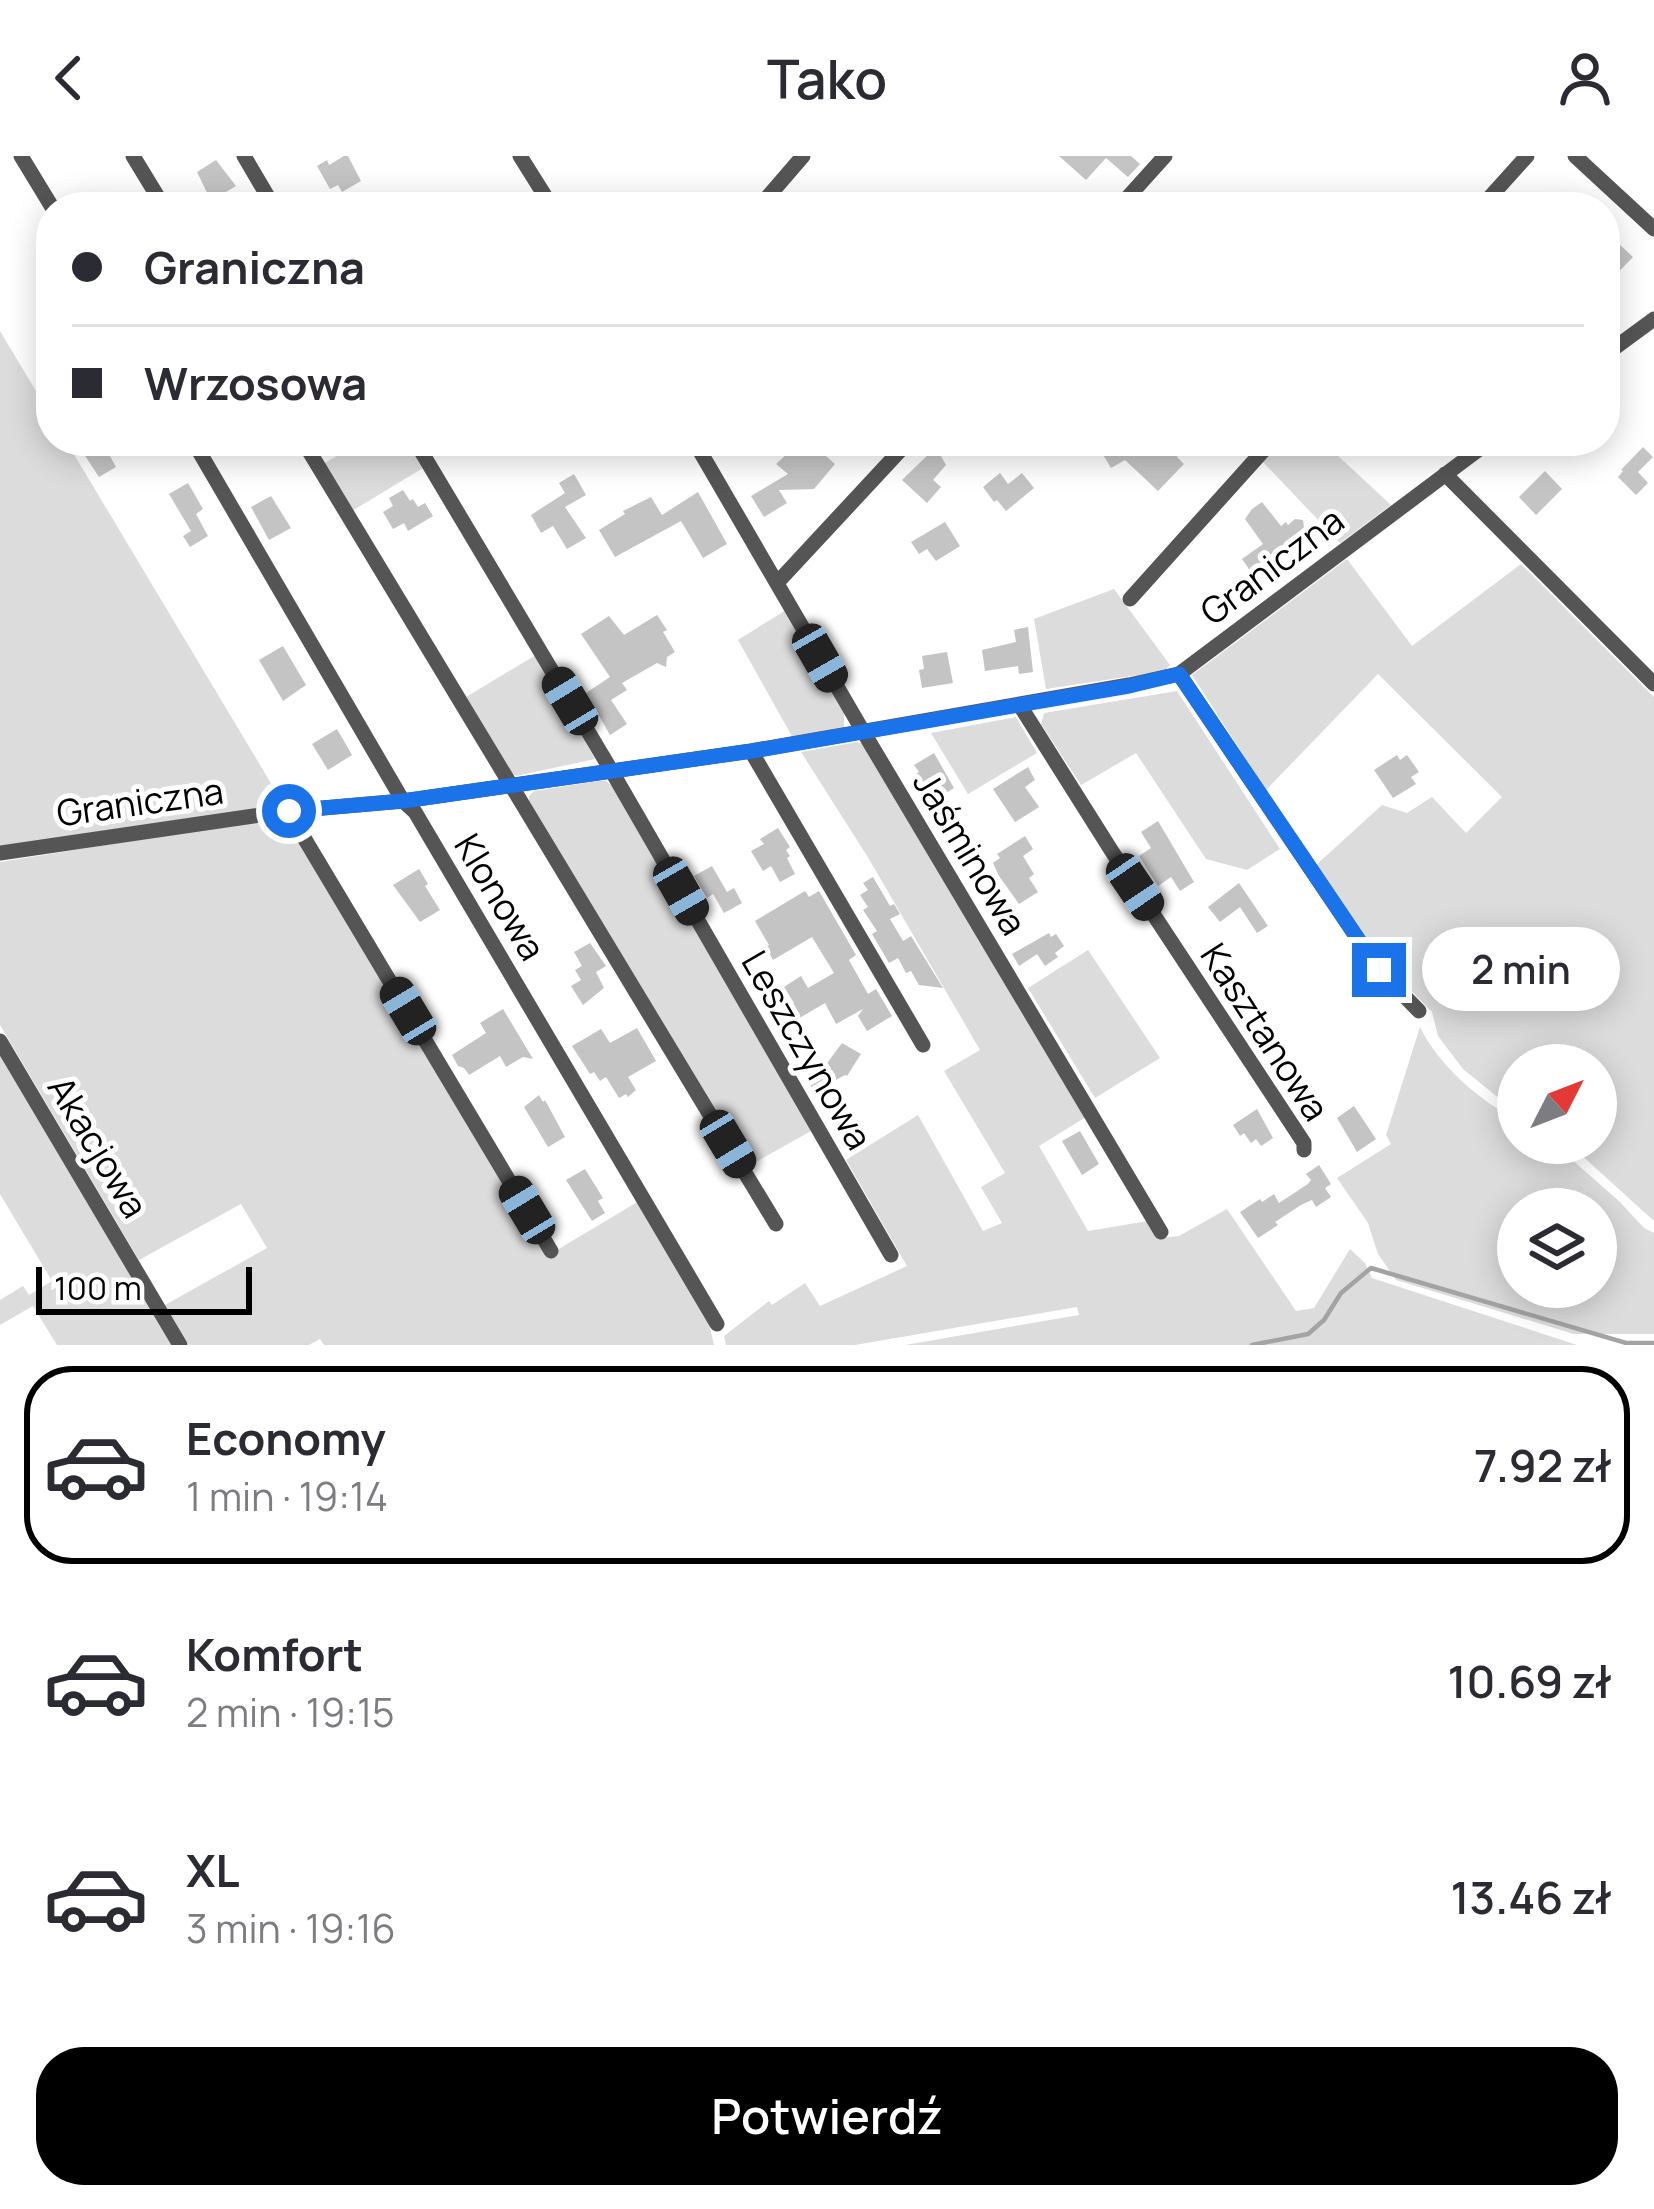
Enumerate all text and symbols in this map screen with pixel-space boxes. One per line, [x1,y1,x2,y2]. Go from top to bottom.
text: Tako [767,41,887,115]
icon: back [36,45,102,111]
icon: person [1552,45,1618,111]
text: Graniczna [144,236,365,298]
text: Wrzosowa [144,352,367,414]
street label: Graniczna [1190,496,1353,636]
car [786,618,854,698]
car [536,661,604,741]
street label: Jaśminowa [902,762,1039,944]
street label: Graniczna [53,766,226,837]
route start [262,784,316,838]
street label: Klonowa [444,824,557,969]
car [1100,847,1170,927]
car [647,851,715,931]
callout: 2 min [1421,928,1619,1012]
street label: Kasztanowa [1190,934,1341,1130]
street label: Leszczynowa [731,941,884,1158]
text: 2 min [1471,942,1571,996]
route end [1352,943,1406,997]
car [374,971,442,1051]
north arrow [1497,1044,1617,1164]
map controls [1497,1044,1617,1308]
street label: Akacjowa [37,1067,160,1227]
car [694,1104,762,1184]
car [493,1170,561,1250]
button: layers [1497,1188,1617,1308]
scale bar [36,1261,252,1314]
text: 100 m [54,1265,142,1310]
text: Economy [186,1407,386,1469]
icon: car [42,1411,150,1519]
text: 7.92 zł [1474,1434,1612,1496]
text: 1 min · 19:14 [186,1469,388,1523]
text: Komfort [186,1623,363,1685]
icon: car [42,1627,150,1735]
text: 10.69 zł [1447,1650,1612,1712]
text: 2 min · 19:15 [186,1685,395,1739]
text: XL [186,1839,240,1901]
icon: car [42,1843,150,1951]
text: 13.46 zł [1451,1866,1612,1928]
text: 3 min · 19:16 [186,1901,396,1955]
button: Potwierdź [36,2047,1618,2185]

